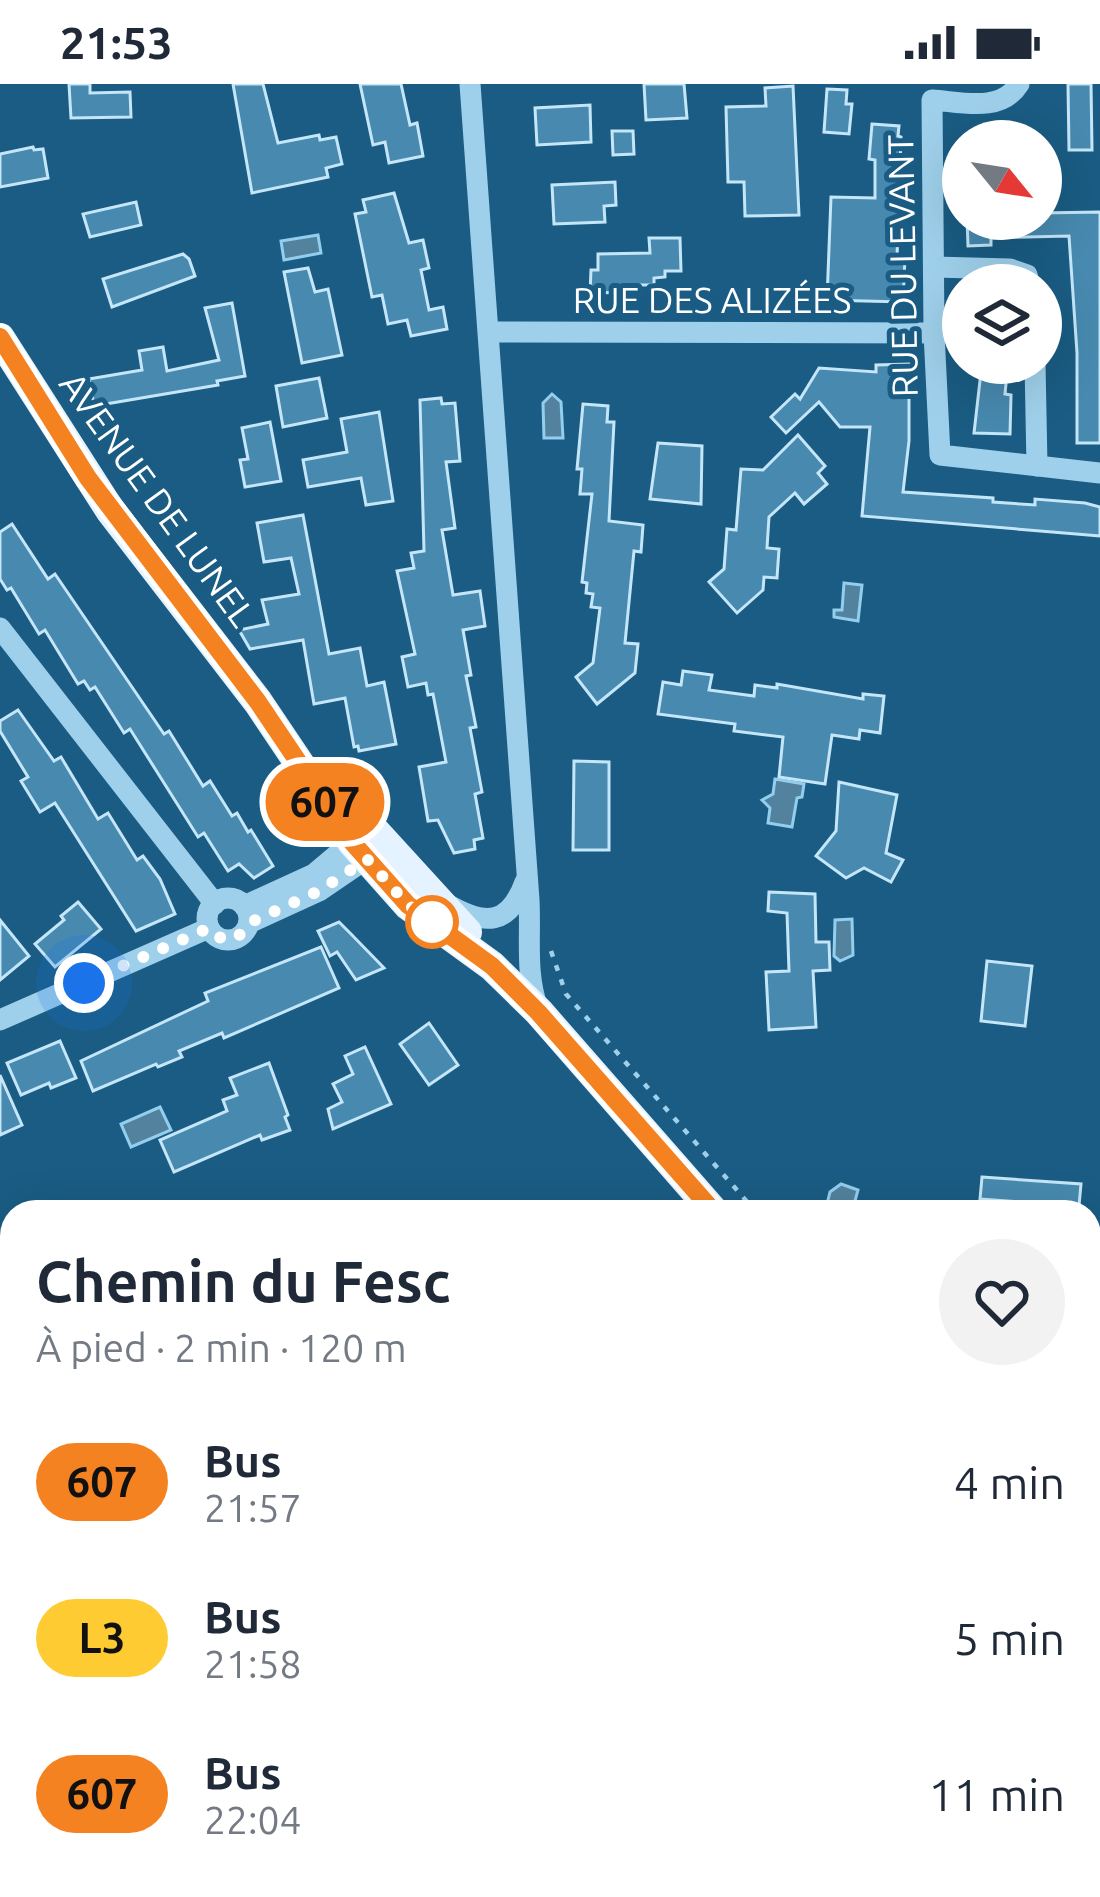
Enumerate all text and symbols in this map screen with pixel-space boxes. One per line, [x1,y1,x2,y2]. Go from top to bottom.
text: 21:53 [60,17,173,68]
north arrow [942,120,1062,240]
map controls [942,120,1062,384]
street label: RUE DU LEVANT [879,134,925,398]
button: layers [942,264,1062,384]
street label: RUE DES ALIZÉES [573,279,851,320]
street label: AVENUE DE LUNEL [52,364,264,634]
line badge: 607 [256,763,394,841]
text: 607 [289,778,361,825]
unlabelled marker [407,897,457,947]
your location [54,953,114,1013]
button: heart [939,1239,1065,1365]
text: Chemin du Fesc [36,1249,451,1313]
text: À pied · 2 min · 120 m [36,1326,407,1369]
text: Bus [204,1435,281,1486]
text: 4 min [954,1457,1065,1508]
text: 607 [66,1458,138,1505]
text: 21:57 [204,1486,302,1529]
text: Bus [204,1591,281,1642]
text: 5 min [954,1613,1065,1664]
text: L3 [79,1614,125,1661]
text: 21:58 [204,1642,302,1685]
text: Bus [204,1747,281,1798]
text: 11 min [928,1769,1065,1820]
text: 607 [66,1770,138,1817]
text: 22:04 [204,1798,302,1841]

